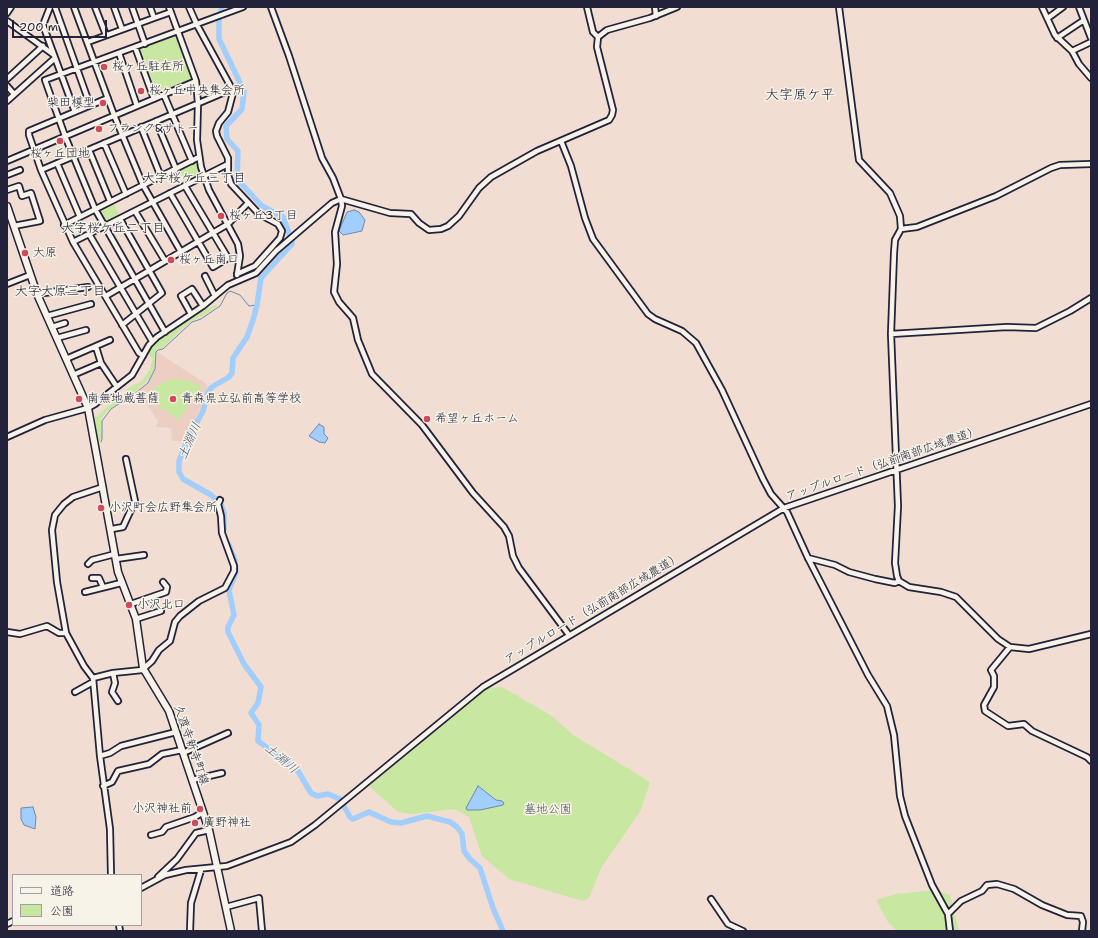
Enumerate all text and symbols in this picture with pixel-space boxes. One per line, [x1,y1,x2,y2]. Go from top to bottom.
scale bar [14,12,109,38]
text: 200 m [19,19,58,35]
place label: 桜ヶ丘駐在所 [112,60,184,74]
marker: 桜ヶ丘駐在所 [99,62,109,72]
place label: 桜ヶ丘中央集会所 [149,84,245,98]
marker: 桜ヶ丘中央集会所 [136,86,146,96]
district label: 大字原ケ平 [765,87,835,103]
place label: 柴田模型 [47,96,95,110]
marker: 柴田模型 [98,98,108,108]
place label: フランク&サトー [107,122,198,136]
marker: フランク&サトー [94,124,104,134]
marker: 桜ヶ丘団地 [55,136,65,146]
place label: 桜ヶ丘団地 [30,147,90,161]
district label: 大字桜ケ丘三丁目 [142,171,246,187]
place label: 桜ヶ丘3丁目 [229,209,297,223]
marker: 桜ヶ丘3丁目 [216,211,226,221]
district label: 大字桜ケ丘二丁目 [61,221,165,237]
place label: 大原 [33,246,57,260]
marker: 大原 [20,248,30,258]
place label: 桜ヶ丘南口 [179,253,239,267]
marker: 桜ヶ丘南口 [166,255,176,265]
district label: 大字大原三丁目 [15,284,105,300]
place label: 南無地蔵菩薩 [87,392,159,406]
place label: 青森県立弘前高等学校 [181,392,301,406]
marker: 南無地蔵菩薩 [74,394,84,404]
marker: 青森県立弘前高等学校 [168,394,178,404]
place label: 希望ヶ丘ホーム [435,412,519,426]
marker: 希望ヶ丘ホーム [422,414,432,424]
water label: 土淵川 [175,420,205,462]
street label: アップルロード（弘前南部広域農道） [784,424,982,504]
place label: 小沢町会広野集会所 [109,501,217,515]
marker: 小沢町会広野集会所 [96,503,106,513]
street label: アップルロード（弘前南部広域農道） [502,550,684,668]
place label: 小沢北口 [137,598,185,612]
marker: 小沢北口 [124,600,134,610]
street label: 久渡寺新寺町線 [171,703,211,787]
water label: 土淵川 [261,740,301,778]
place label: 小沢神社前 [132,802,192,816]
park label: 墓地公園 [524,803,572,817]
marker: 小沢神社前 [195,804,205,814]
place label: 廣野神社 [203,816,251,830]
marker: 廣野神社 [190,818,200,828]
legend [12,874,142,926]
text: 道路 [50,883,74,899]
text: 公園 [50,903,74,919]

